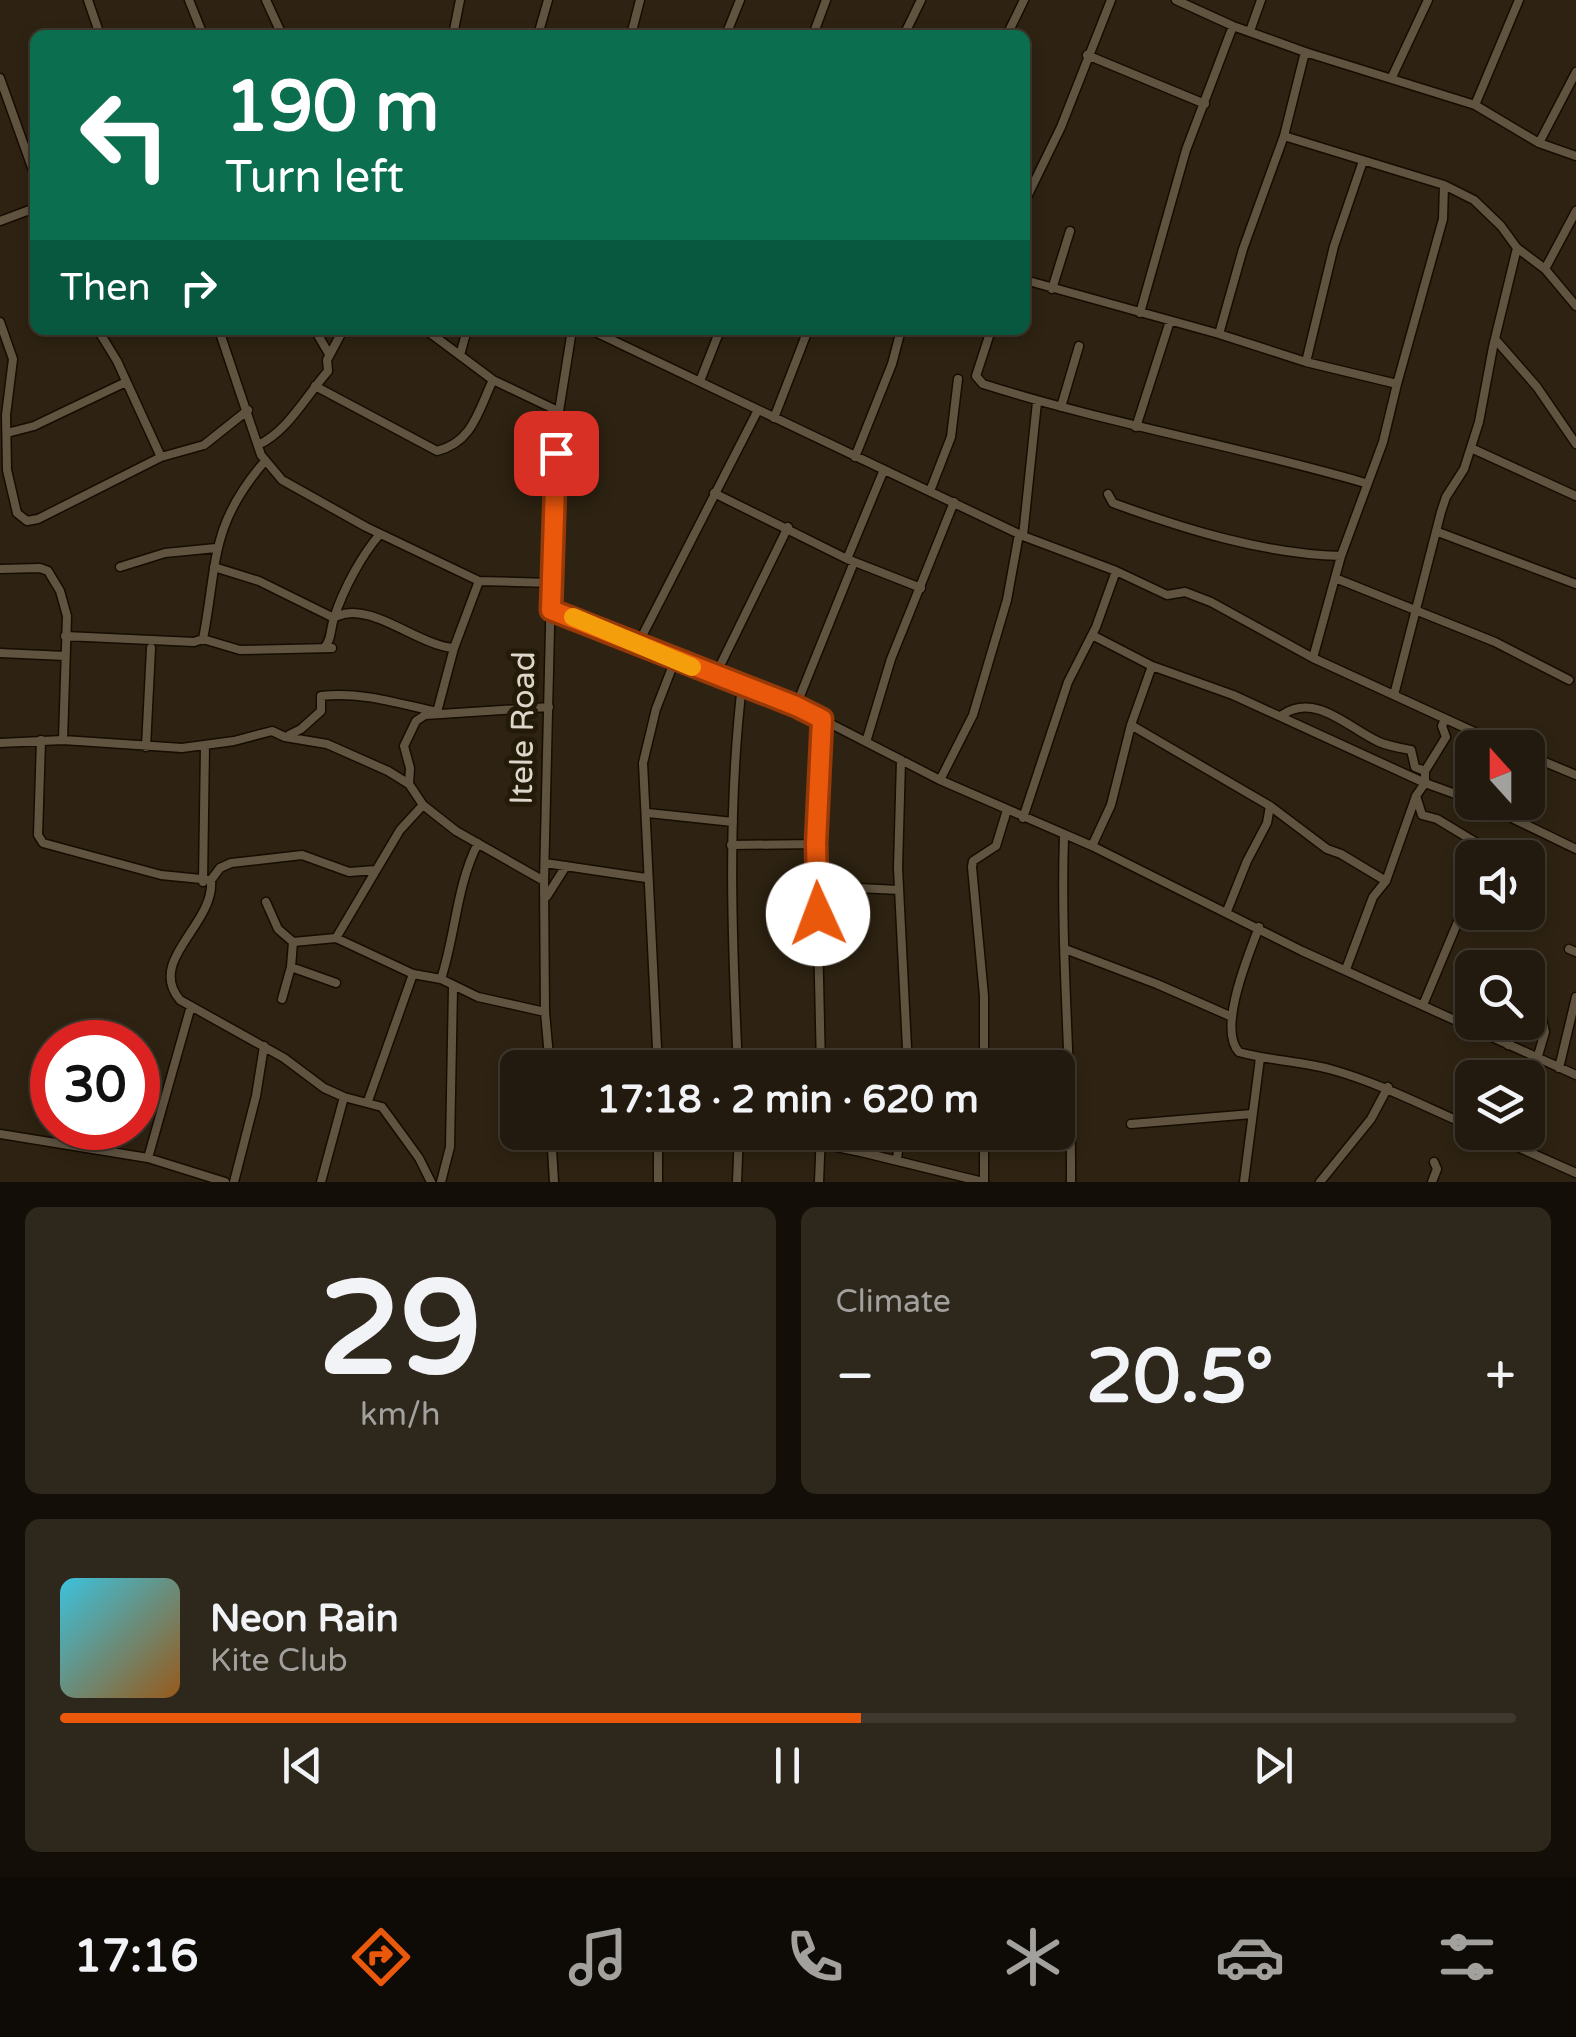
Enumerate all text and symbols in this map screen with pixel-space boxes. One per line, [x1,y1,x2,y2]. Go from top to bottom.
text: 190 m [225,66,439,150]
icon: left [60,70,190,200]
text: Turn left [225,151,404,205]
icon: right [171,260,226,315]
text: Then [60,265,151,311]
pin [514,411,599,496]
icon: arrive [529,426,584,481]
street label: Itele Road [503,651,543,805]
north arrow [1455,730,1545,820]
map controls [1455,730,1545,1150]
button: sound [1455,840,1545,930]
position arrow [766,862,870,966]
button: search [1455,950,1545,1040]
speed limit sign: 30 [30,1020,160,1150]
button: layers [1455,1060,1545,1150]
text: 17:18 · 2 min · 620 m [596,1077,979,1123]
text: 29 [319,1253,482,1409]
text: Climate [836,1283,951,1321]
text: 20.5° [1086,1332,1274,1422]
text: − [836,1344,875,1410]
text: + [1485,1344,1516,1410]
text: km/h [360,1396,440,1434]
text: Neon Rain [210,1596,399,1642]
text: Kite Club [210,1642,348,1680]
icon: previous [275,1738,330,1793]
icon: pause [760,1738,815,1793]
icon: next [1246,1738,1301,1793]
icon: directions [346,1922,416,1992]
icon: music [563,1922,633,1992]
icon: phone [780,1922,850,1992]
icon: climate [998,1922,1068,1992]
icon: car [1215,1922,1285,1992]
icon: filters [1432,1922,1502,1992]
text: 17:16 [74,1930,198,1984]

